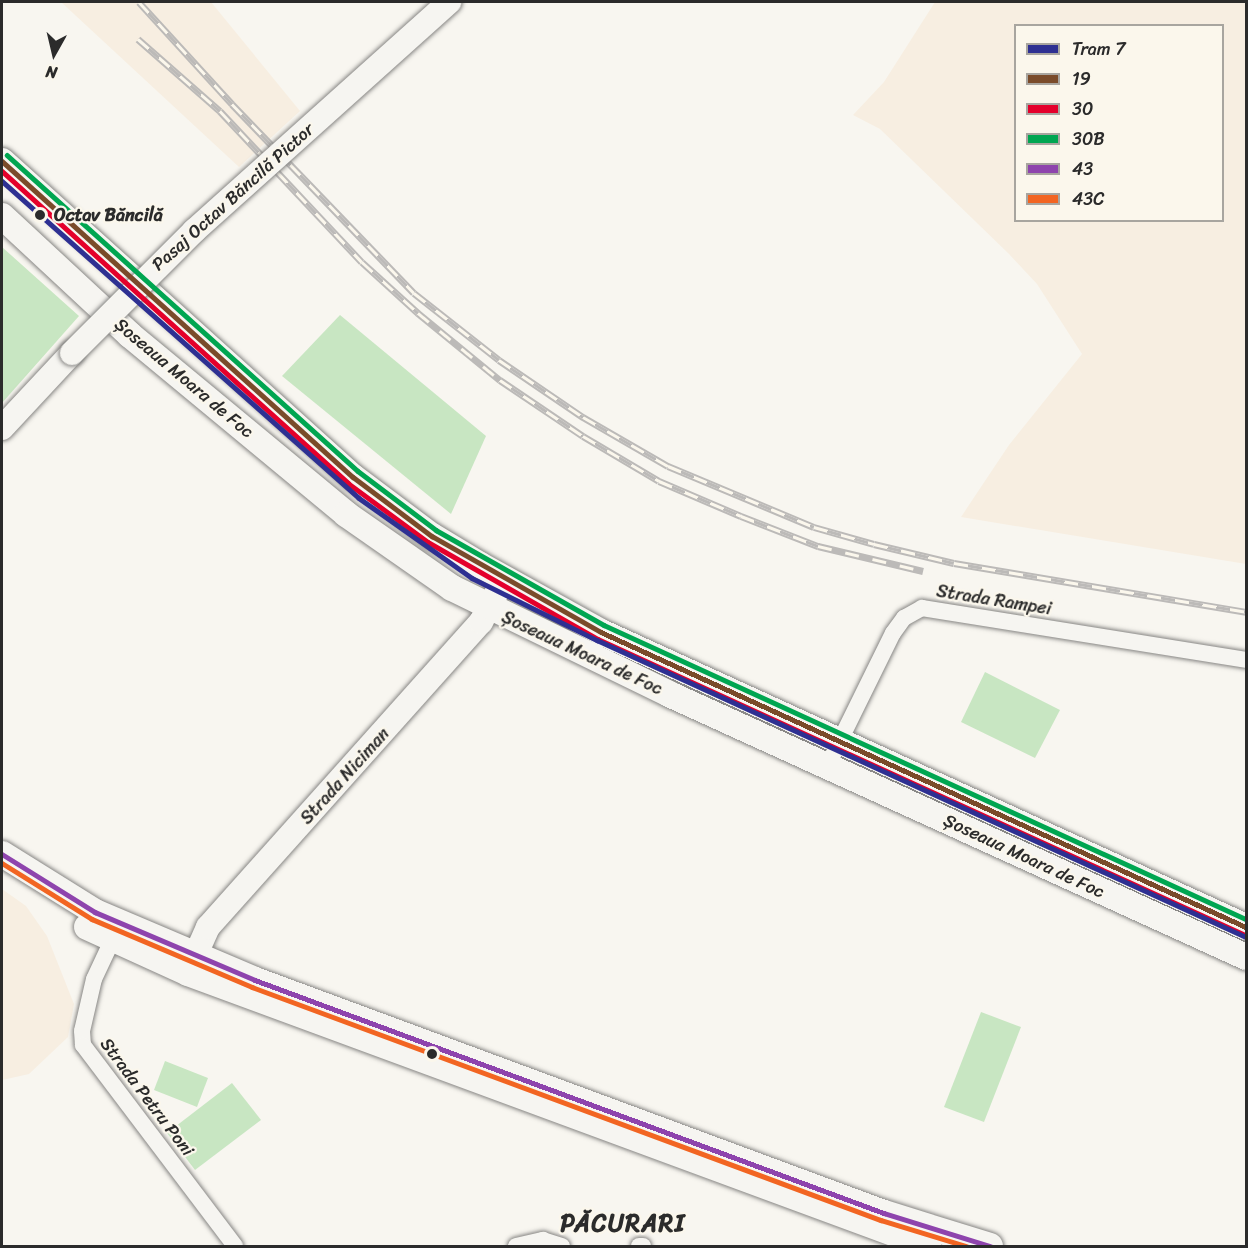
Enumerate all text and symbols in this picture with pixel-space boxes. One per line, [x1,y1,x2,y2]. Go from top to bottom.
north arrow [24,24,84,84]
legend [1014,24,1224,222]
text: Tram 7 [1072,33,1126,65]
text: N [44,57,59,87]
text: 19 [1072,63,1091,95]
text: 30 [1072,93,1093,125]
street label: Pasaj Octav Băncilă Pictor [148,119,318,275]
text: 30B [1072,123,1105,155]
text: 43 [1072,153,1093,185]
text: 43C [1072,183,1104,215]
place label: Octav Băncilă [54,204,163,226]
marker: Octav Băncilă [31,206,49,224]
street label: Șoseaua Moara de Foc [110,313,258,443]
street label: Strada Rampei [935,580,1053,620]
street label: Șoseaua Moara de Foc [498,606,666,700]
street label: Strada Niciman [296,723,394,829]
street label: Șoseaua Moara de Foc [940,809,1108,903]
street label: Strada Petru Poni [95,1033,199,1161]
unlabelled marker [426,1048,438,1060]
district label: PĂCURARI [562,1210,684,1238]

